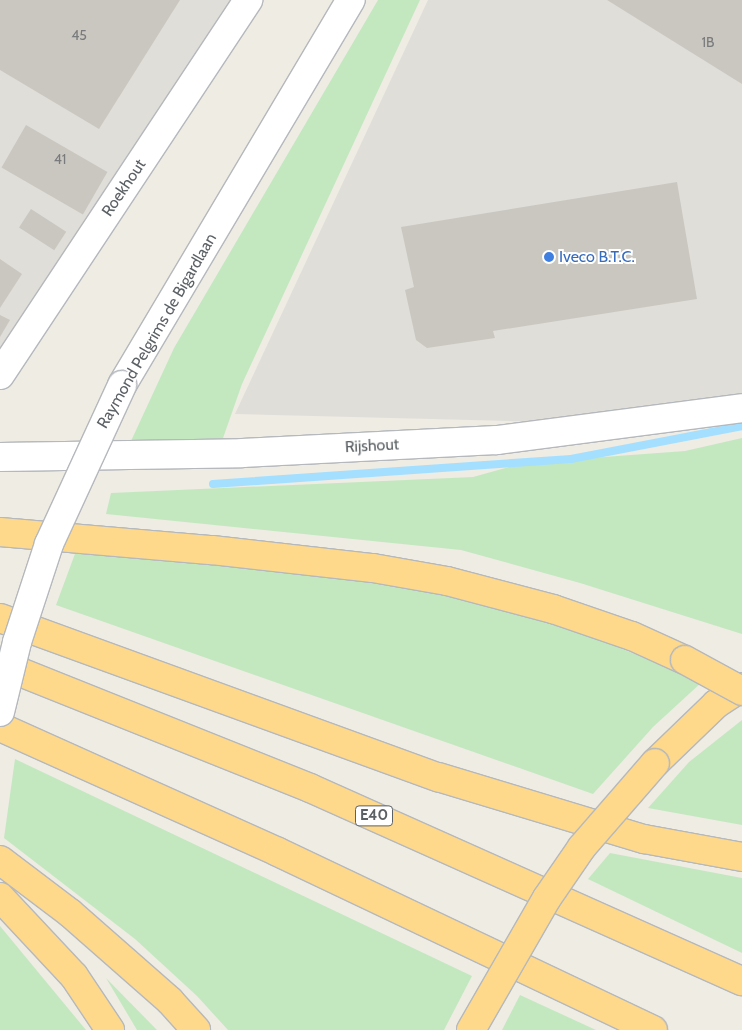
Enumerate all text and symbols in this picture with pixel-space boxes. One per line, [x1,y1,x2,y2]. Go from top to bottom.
house number: 45 [71,27,87,43]
house number: 1B [702,34,714,50]
house number: 41 [54,151,66,167]
street label: Roekhout [98,156,150,220]
street label: Raymond Pelgrims de Bigardlaan [93,230,221,432]
place label: Iveco B.T.C. [559,247,635,267]
marker: Iveco B.T.C. [543,251,555,263]
street label: Rijshout [344,435,400,457]
road number: E40 [354,804,394,828]

